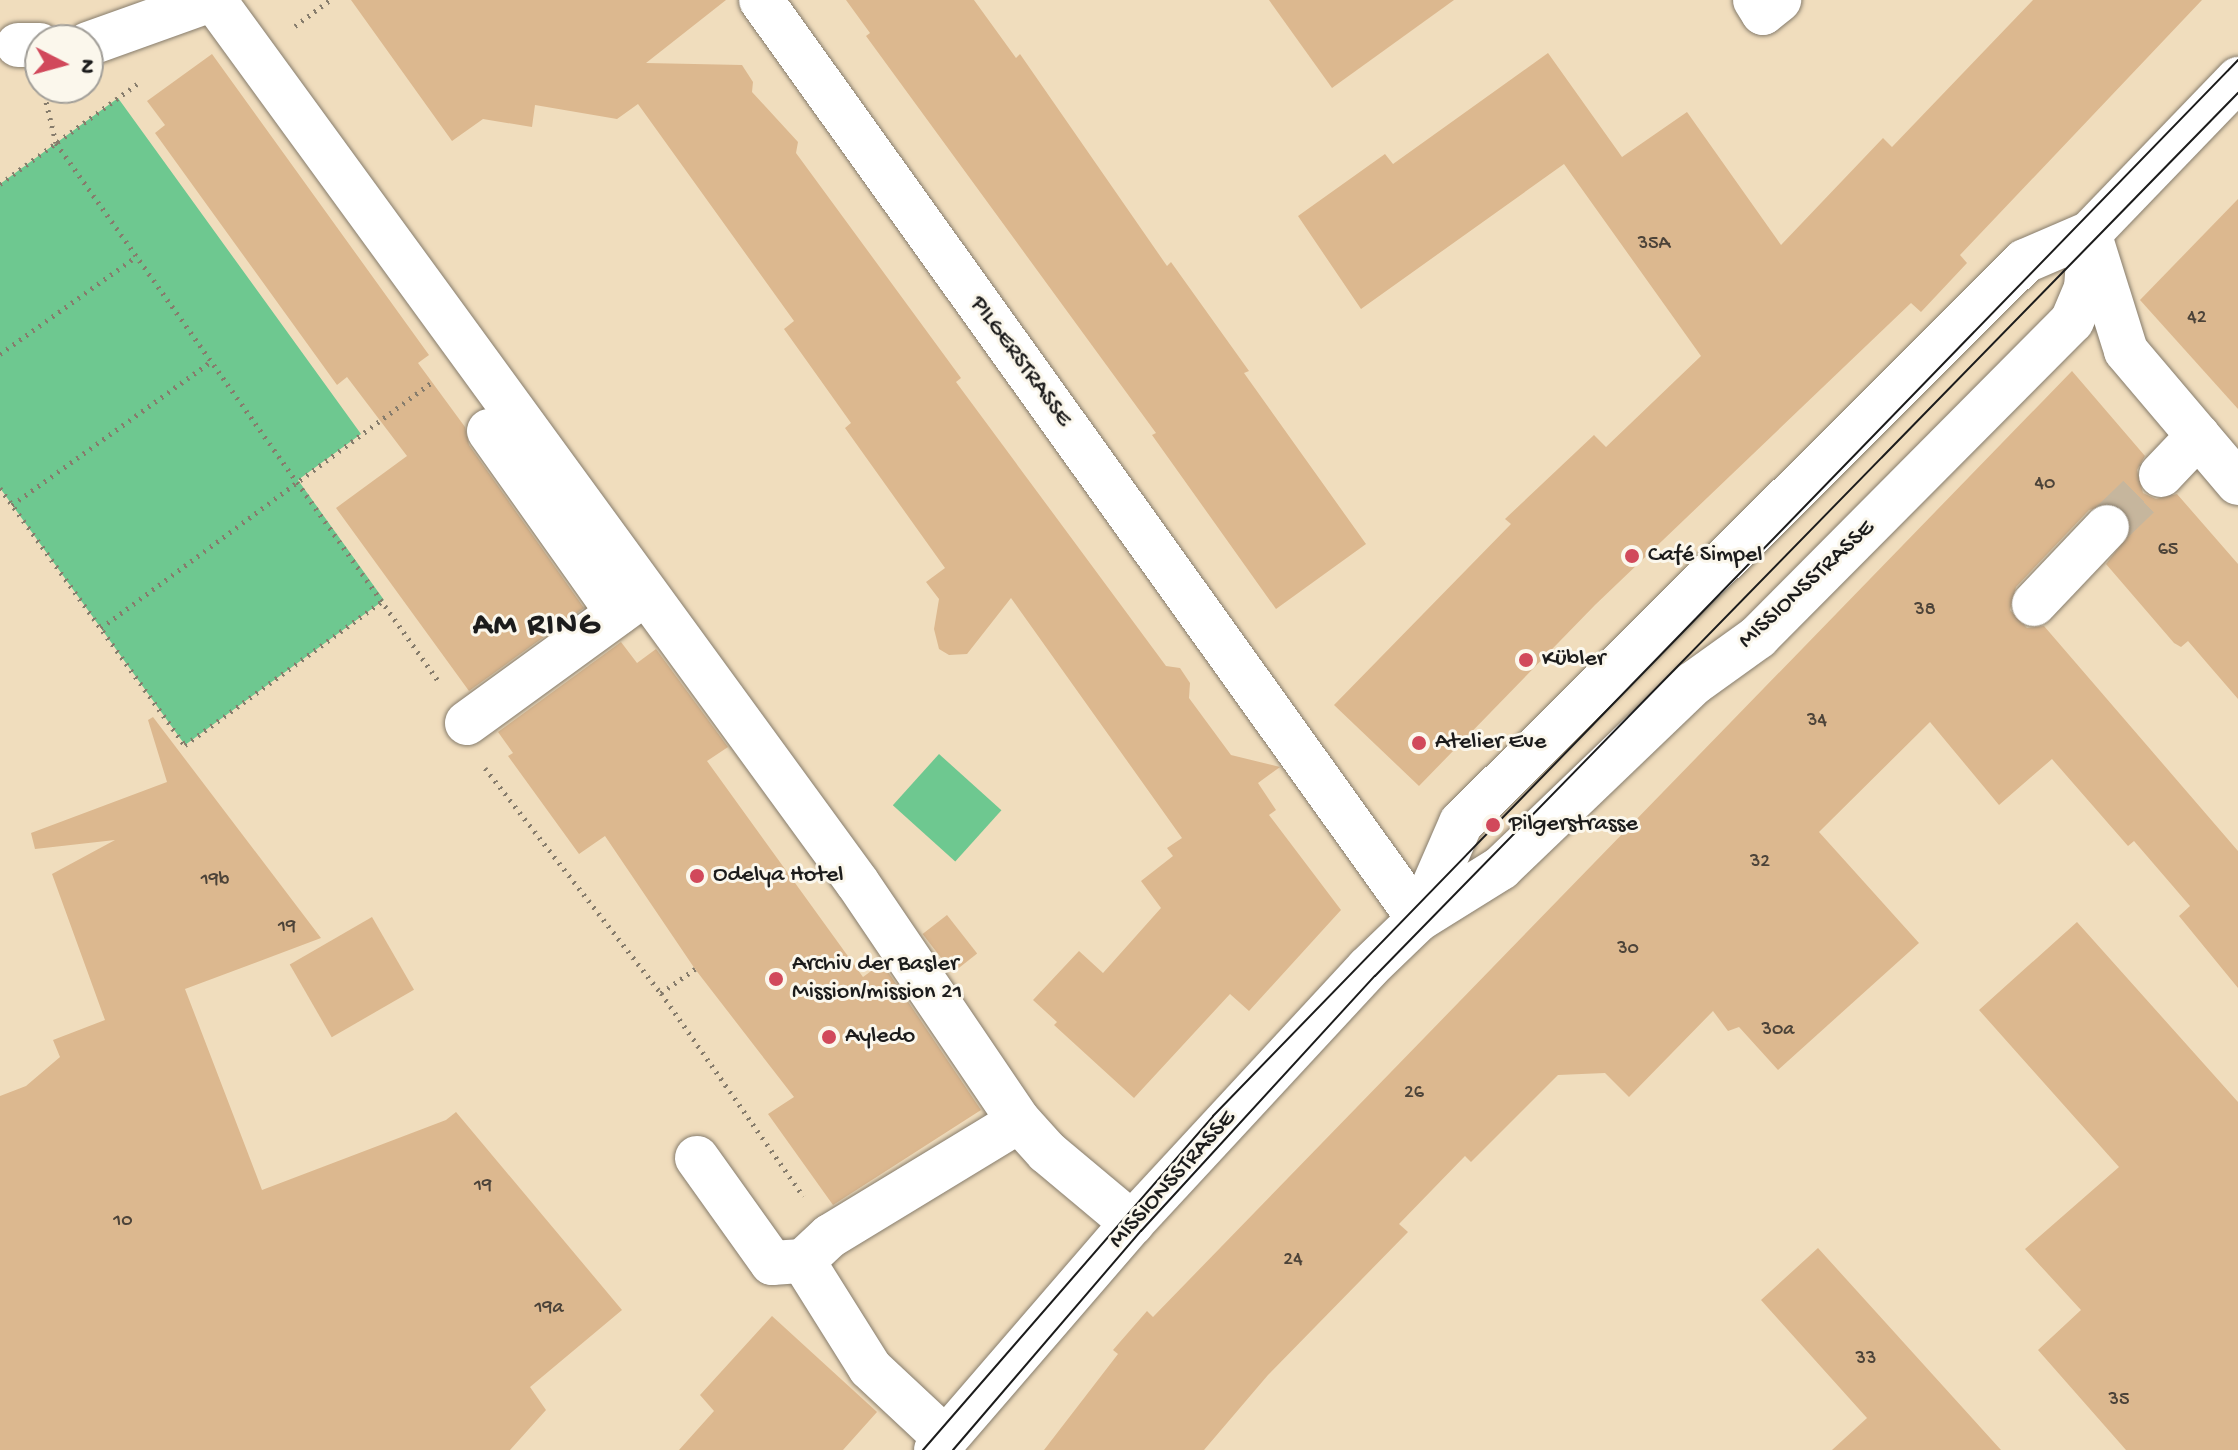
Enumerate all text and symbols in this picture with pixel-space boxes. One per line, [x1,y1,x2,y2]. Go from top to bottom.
north arrow [24,24,104,104]
text: N [72,58,100,75]
house number: 35A [1638,232,1670,256]
street label: PILGERSTRASSE [963,291,1077,433]
house number: 42 [2187,306,2207,330]
house number: 40 [2035,472,2055,496]
street label: MISSIONSSTRASSE [1733,514,1881,656]
house number: 65 [2158,538,2178,562]
place label: Café Simpel [1648,542,1763,570]
marker: Café Simpel [1623,547,1641,565]
house number: 38 [1914,598,1936,622]
district label: AM RING [473,607,601,645]
place label: Kübler [1542,646,1605,674]
marker: Kübler [1517,651,1535,669]
house number: 34 [1807,709,1827,733]
place label: Atelier Eve [1435,729,1546,757]
marker: Atelier Eve [1410,734,1428,752]
place label: Pilgerstrasse [1509,811,1638,839]
marker: Pilgerstrasse [1484,816,1502,834]
house number: 32 [1750,850,1770,874]
place label: Odelya Hotel [713,862,844,890]
marker: Odelya Hotel [688,867,706,885]
house number: 19b [201,868,229,892]
house number: 19 [278,915,296,939]
house number: 30 [1617,937,1639,961]
place label: Archiv der Basler Mission/mission 21 [792,951,962,1007]
marker: Archiv der Basler Mission/mission 21 [767,970,785,988]
house number: 30a [1762,1018,1794,1042]
place label: Ayledo [845,1023,915,1051]
marker: Ayledo [820,1028,838,1046]
house number: 26 [1404,1081,1424,1105]
street label: MISSIONSSTRASSE [1103,1105,1243,1255]
house number: 19 [474,1174,492,1198]
house number: 10 [113,1209,133,1233]
house number: 24 [1283,1248,1303,1272]
house number: 19a [534,1296,564,1320]
house number: 33 [1856,1347,1876,1371]
house number: 35 [2109,1388,2129,1412]

